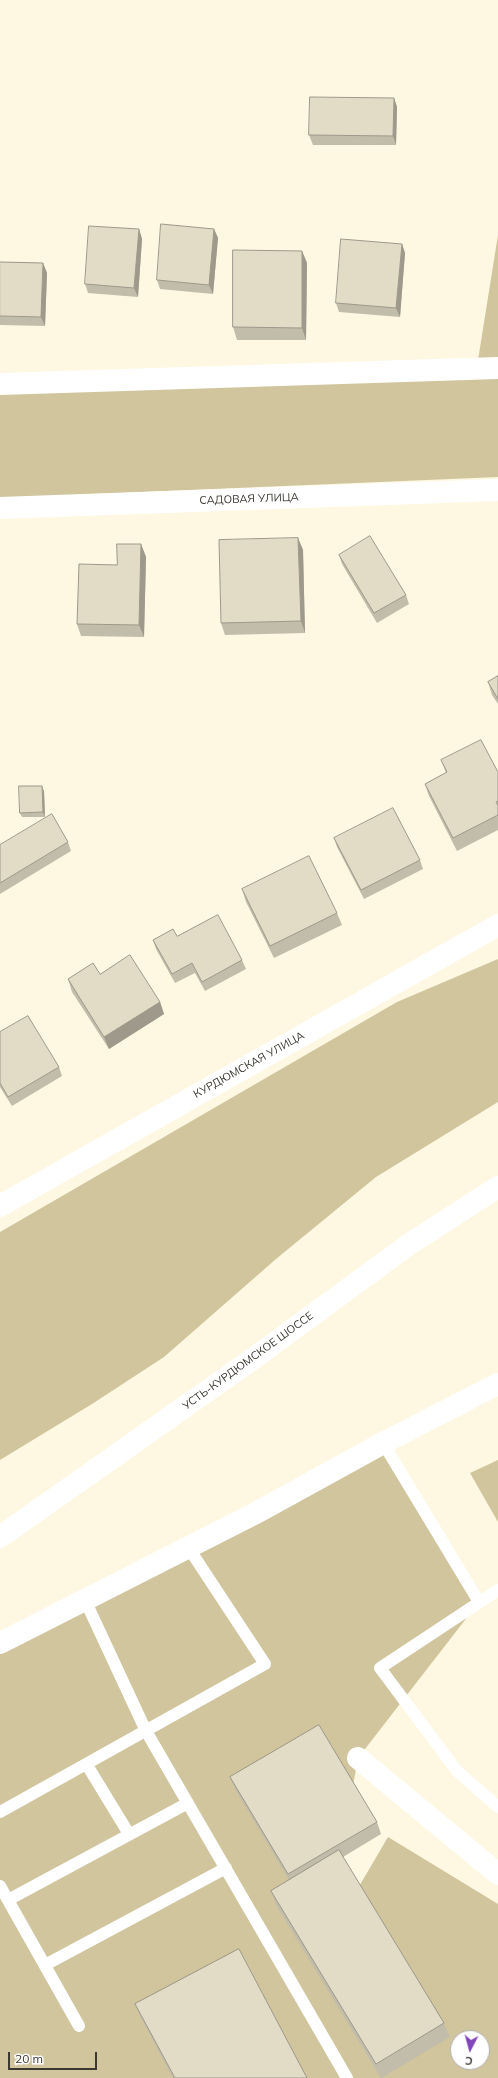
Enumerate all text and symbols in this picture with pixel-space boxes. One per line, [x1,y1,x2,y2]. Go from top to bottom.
street label: САДОВАЯ УЛИЦА [199,491,299,507]
street label: КУРДЮМСКАЯ УЛИЦА [191,1029,307,1101]
street label: УСТЬ-КУРДЮМСКОЕ ШОССЕ [180,1309,316,1413]
north arrow [450,2030,490,2070]
scale bar [10,2044,99,2070]
text: 20 m [15,2051,43,2066]
text: С [464,2054,473,2068]

